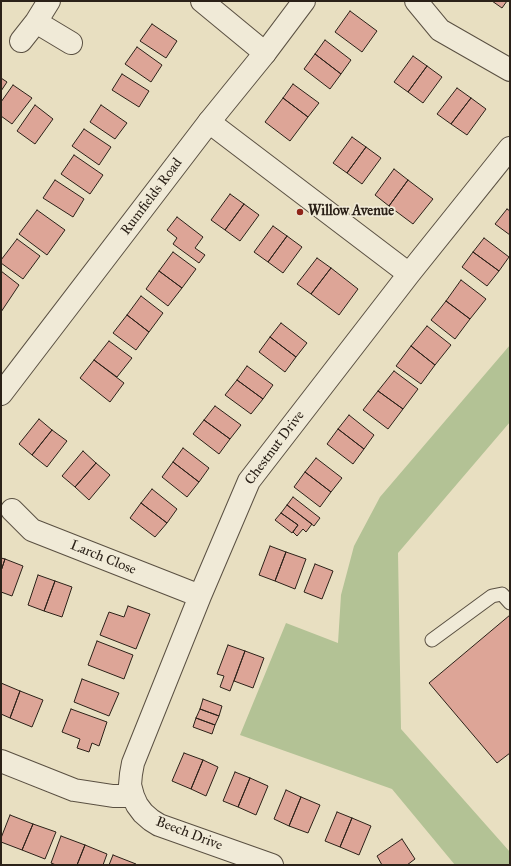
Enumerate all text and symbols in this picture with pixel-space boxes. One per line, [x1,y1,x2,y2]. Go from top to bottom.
street label: Rumfields Road [118,155,186,239]
place label: Willow Avenue [308,204,394,220]
marker: Willow Avenue [295,207,305,217]
street label: Chestnut Drive [242,408,308,488]
street label: Larch Close [68,537,138,579]
street label: Beech Drive [153,814,225,854]

